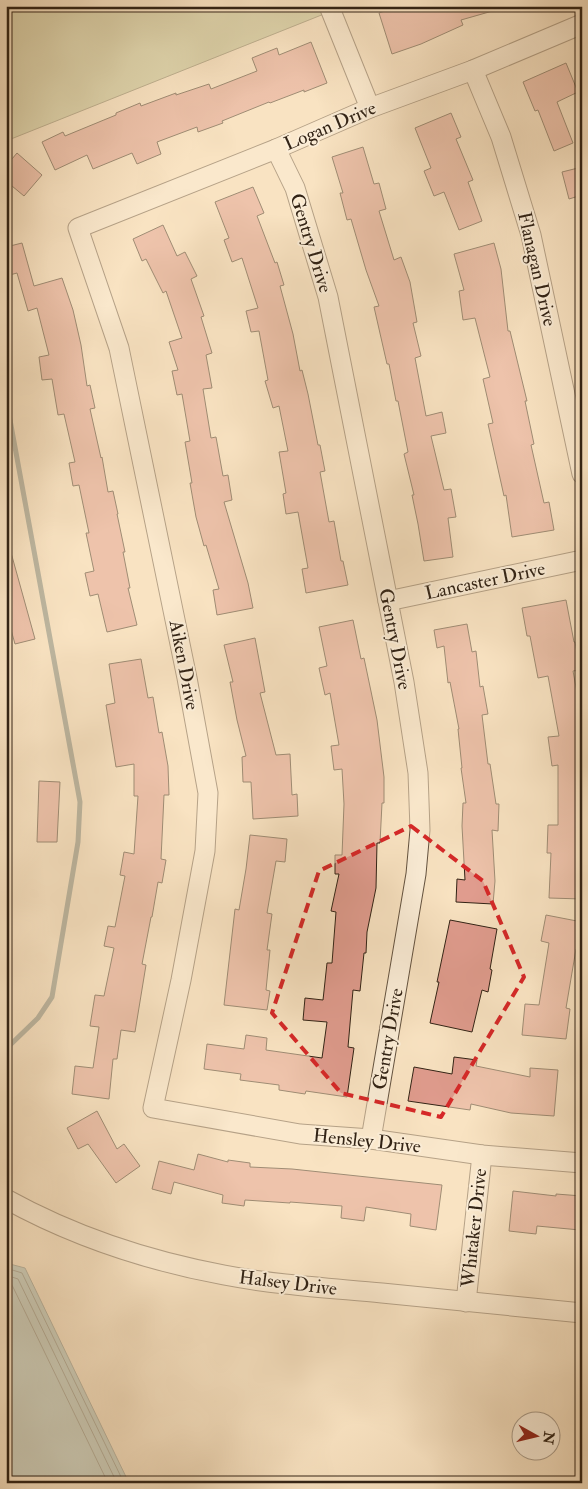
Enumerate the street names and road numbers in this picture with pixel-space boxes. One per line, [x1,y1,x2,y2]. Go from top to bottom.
street label: Logan Drive [280,96,380,156]
street label: Gentry Drive [285,190,338,296]
street label: Flanagan Drive [512,209,562,329]
street label: Lancaster Drive [423,557,547,605]
street label: Gentry Drive [373,586,417,692]
street label: Aiken Drive [163,617,204,712]
street label: Gentry Drive [367,986,409,1092]
street label: Hensley Drive [312,1123,422,1159]
street label: Whitaker Drive [456,1167,492,1290]
street label: Halsey Drive [238,1265,338,1301]

